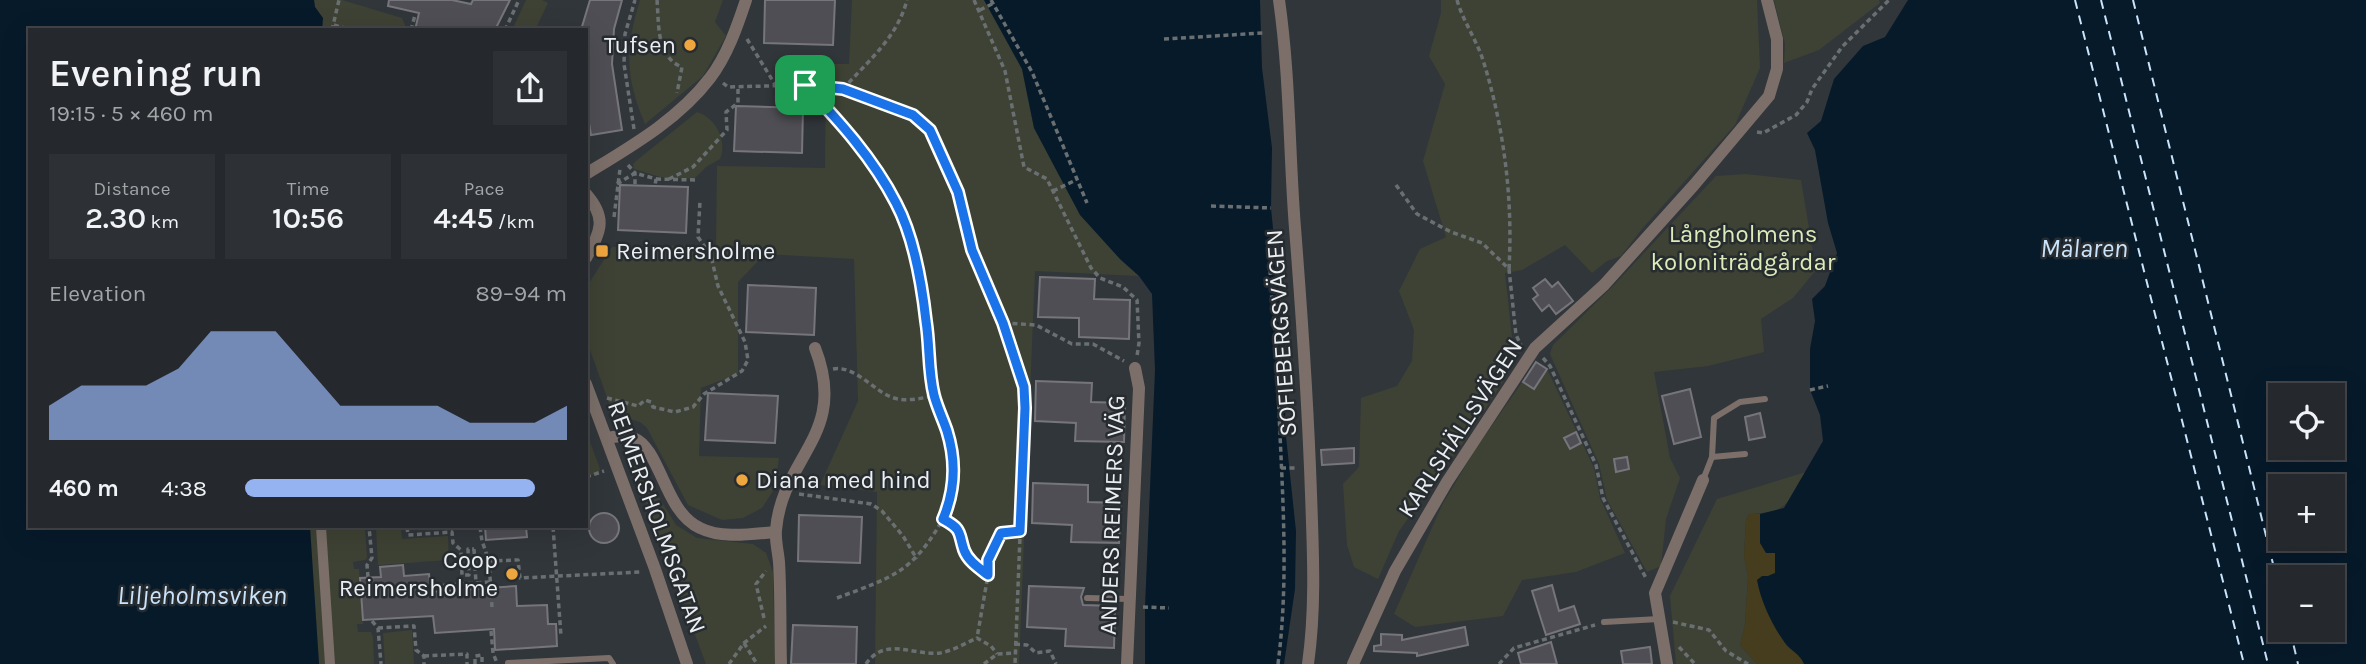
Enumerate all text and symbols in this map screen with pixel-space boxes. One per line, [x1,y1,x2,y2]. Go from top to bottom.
place label: Tufsen [604,31,676,59]
marker: Tufsen [682,37,698,53]
text: Evening run [49,51,263,96]
button: share [493,51,567,125]
pin [775,55,835,115]
icon: arrive [786,66,824,104]
text: 19:15 · 5 × 460 m [49,100,213,127]
text: Distance [94,178,170,200]
text: Time [287,178,329,200]
text: Pace [464,178,504,200]
text: 2.30 [85,200,146,236]
text: 10:56 [272,200,344,236]
text: 4:45 [433,200,493,236]
text: km [146,211,179,233]
text: /km [493,211,535,233]
park label: Långholmens koloniträdgårdar [1651,220,1836,276]
street label: SOFIEBERGSVÄGEN [1260,228,1302,438]
water label: Mälaren [2040,233,2128,264]
place label: Reimersholme [616,237,775,265]
marker: Reimersholme [594,243,610,259]
text: Elevation [49,280,146,307]
text: 89–94 m [475,280,567,307]
street label: KARLSHÄLLSVÄGEN [1392,333,1528,523]
map controls [2268,383,2345,642]
button: locate [2268,383,2345,460]
street label: ANDERS REIMERS VÄG [1094,395,1130,635]
street label: REIMERSHOLMSGATAN [602,397,712,637]
place label: Diana med hind [756,466,931,494]
marker: Diana med hind [734,472,750,488]
button: + [2268,474,2345,551]
text: 460 m [49,475,119,502]
text: 4:38 [161,475,207,502]
place label: Coop Reimersholme [339,546,498,602]
button: − [2268,565,2345,642]
marker: Coop Reimersholme [504,566,520,582]
water label: Liljeholmsviken [117,580,287,611]

